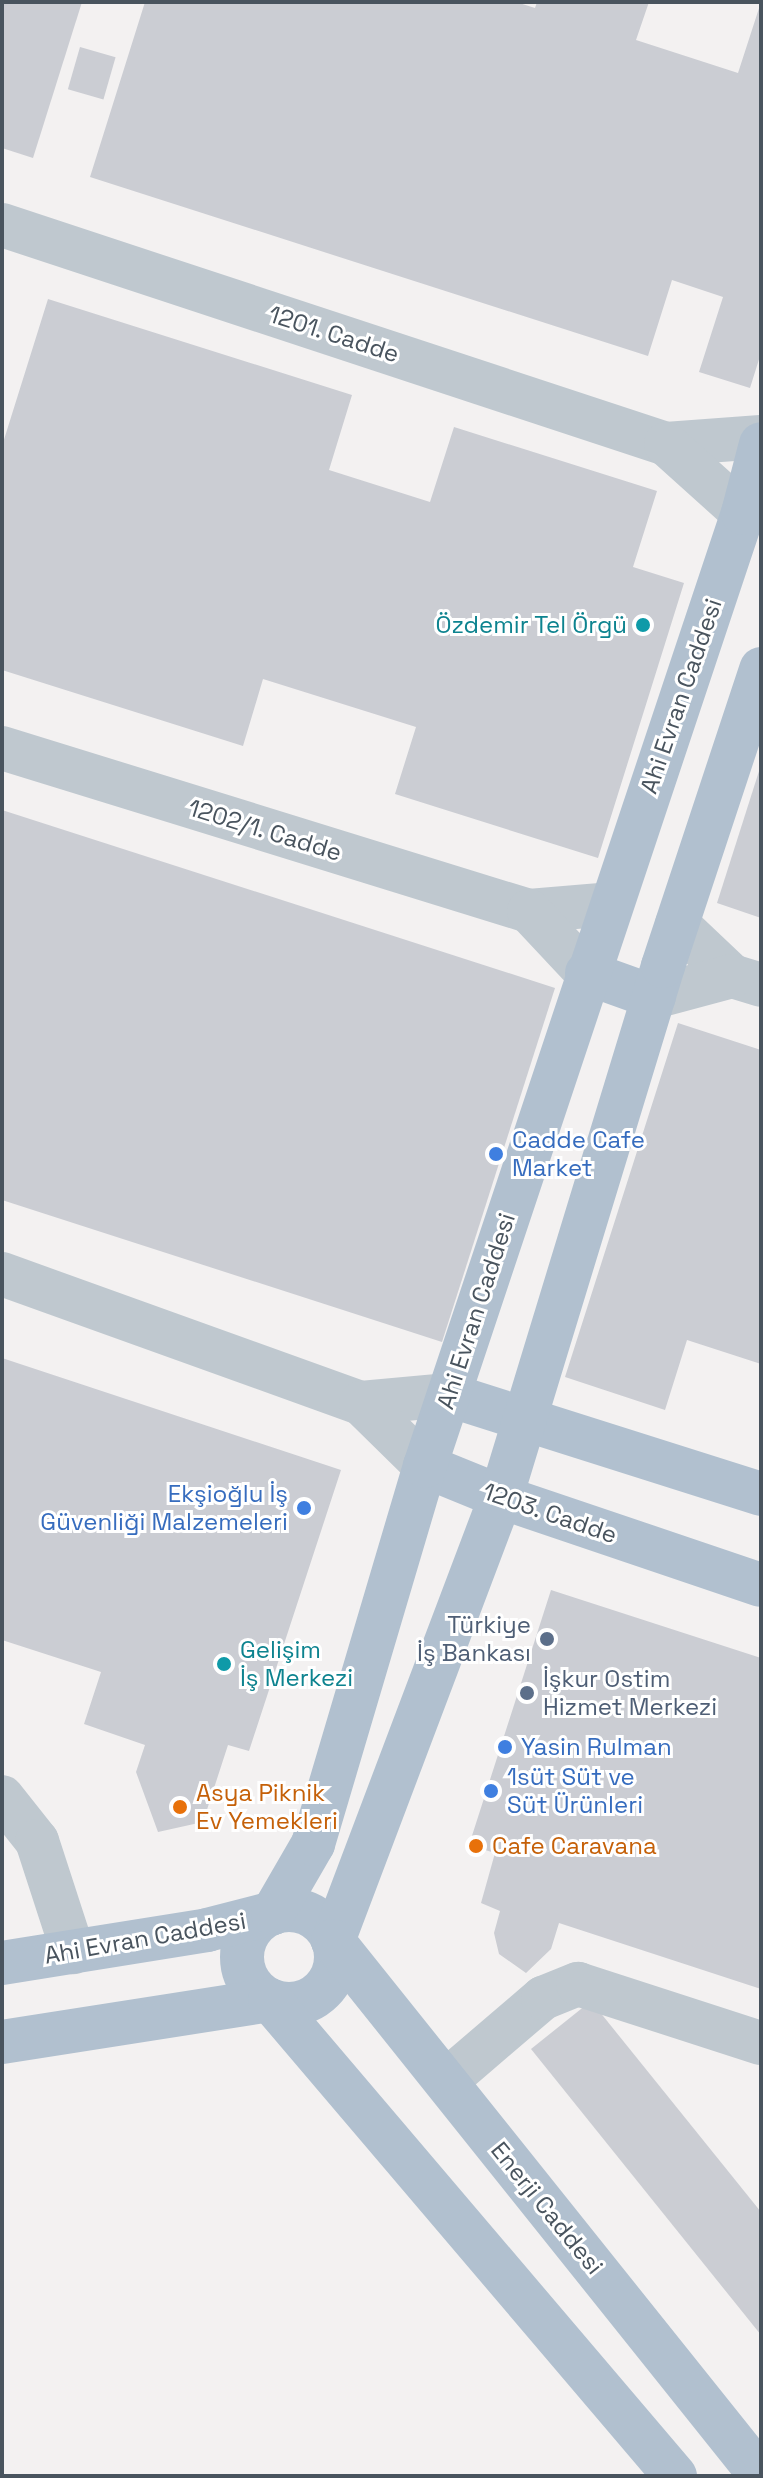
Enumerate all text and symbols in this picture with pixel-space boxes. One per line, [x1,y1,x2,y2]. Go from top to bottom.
street label: 1201. Cadde [265,299,403,369]
street label: Ahi Evran Caddesi [634,595,728,797]
place label: Özdemir Tel Örgü [435,611,627,639]
marker: Özdemir Tel Örgü [634,616,652,634]
street label: 1202/1. Cadde [185,793,345,867]
place label: Cadde Cafe Market [512,1126,645,1182]
marker: Cadde Cafe Market [487,1145,505,1163]
street label: Ahi Evran Caddesi [431,1209,521,1413]
street label: 1203. Cadde [479,1476,621,1550]
place label: Ekşioğlu İş Güvenliği Malzemeleri [40,1480,288,1536]
marker: Ekşioğlu İş Güvenliği Malzemeleri [295,1499,313,1517]
place label: Türkiye İş Bankası [417,1611,531,1667]
marker: Türkiye İş Bankası [538,1630,556,1648]
place label: Gelişim İş Merkezi [240,1636,353,1692]
marker: Gelişim İş Merkezi [215,1655,233,1673]
place label: İşkur Ostim Hizmet Merkezi [543,1665,717,1721]
marker: İşkur Ostim Hizmet Merkezi [518,1684,536,1702]
place label: Yasin Rulman [521,1733,672,1761]
marker: Yasin Rulman [496,1738,514,1756]
place label: 1süt Süt ve Süt Ürünleri [507,1763,643,1819]
place label: Asya Piknik Ev Yemekleri [196,1779,338,1835]
marker: 1süt Süt ve Süt Ürünleri [482,1782,500,1800]
marker: Asya Piknik Ev Yemekleri [171,1798,189,1816]
place label: Cafe Caravana [492,1832,657,1860]
marker: Cafe Caravana [467,1837,485,1855]
street label: Ahi Evran Caddesi [42,1906,248,1970]
street label: Enerji Caddesi [485,2136,609,2280]

